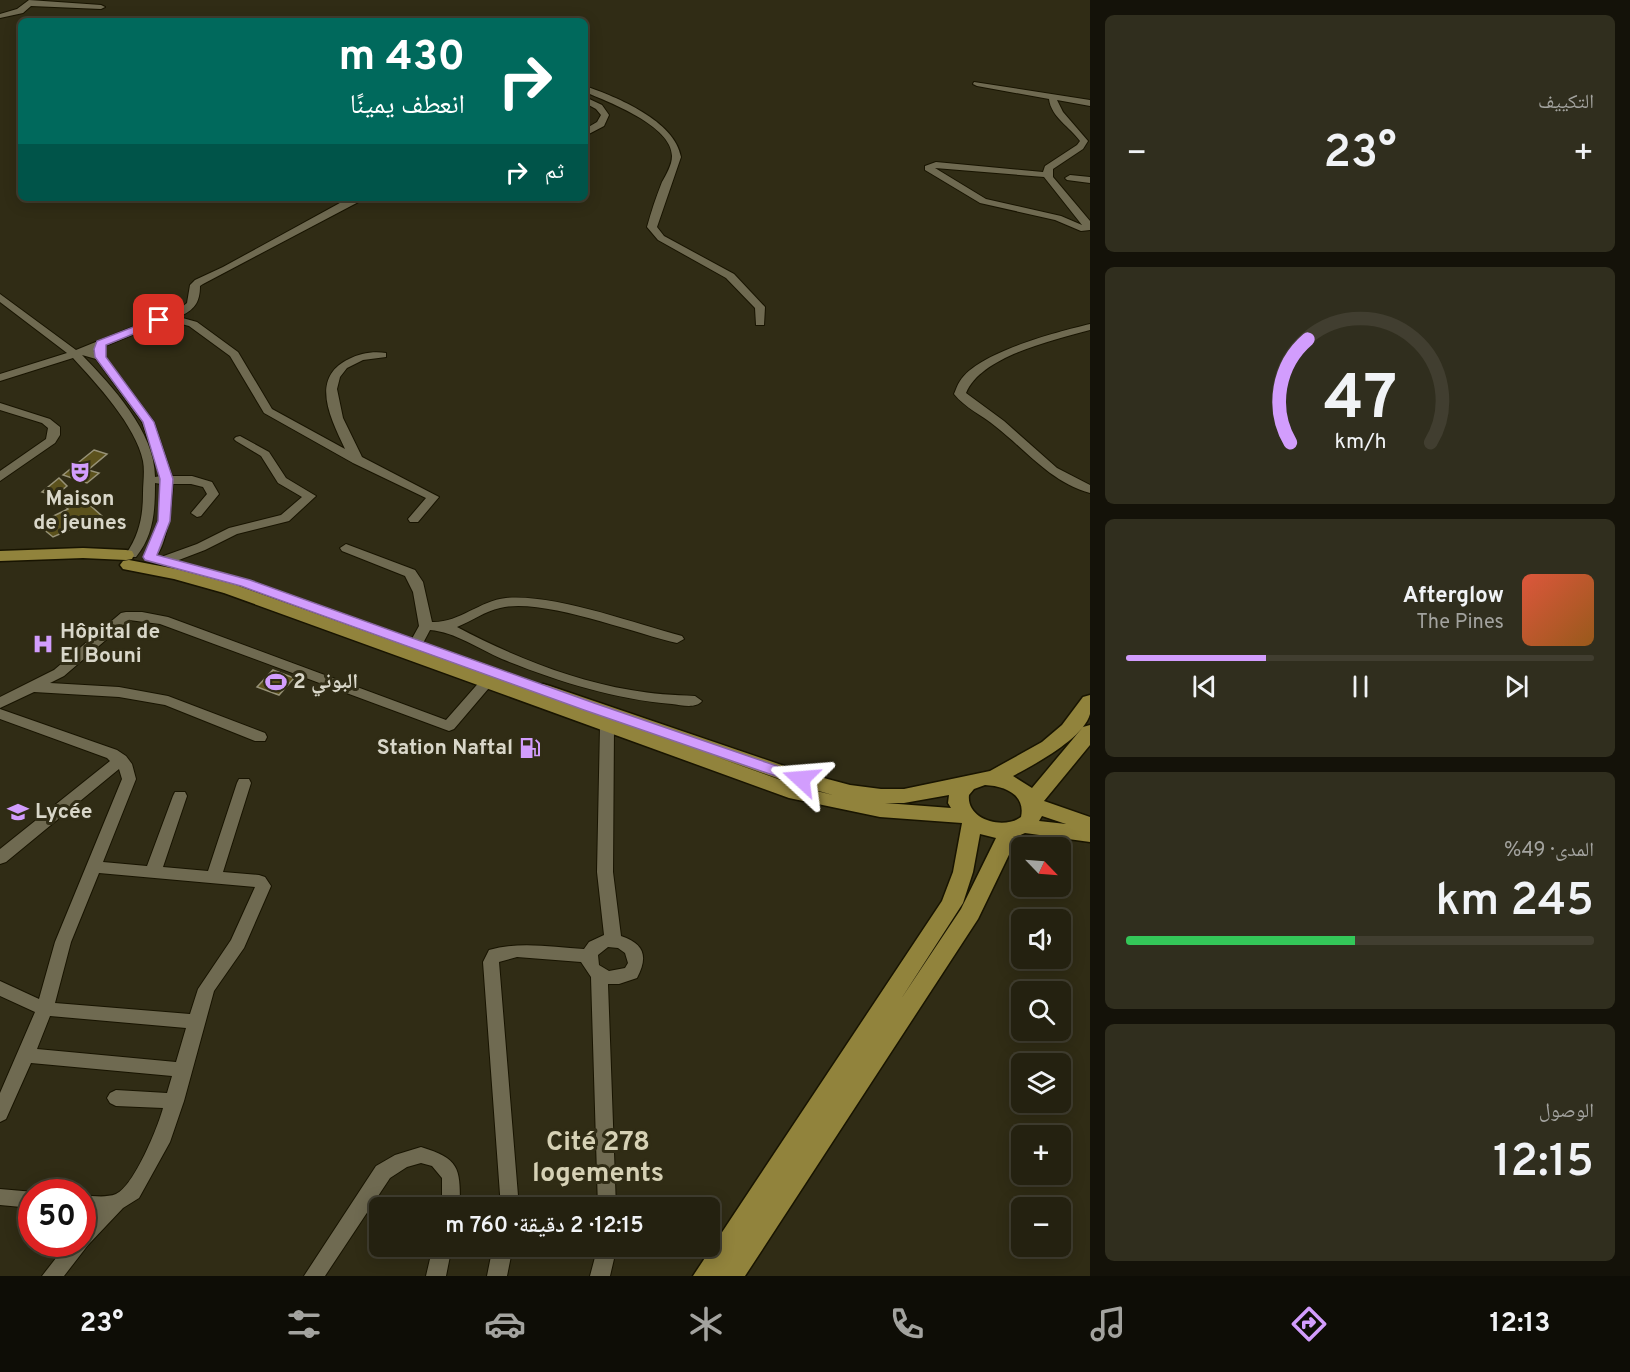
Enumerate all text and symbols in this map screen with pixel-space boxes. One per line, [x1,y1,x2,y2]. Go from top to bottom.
text: 430 m [339,32,465,85]
icon: right [486,42,564,120]
text: انعطف يمينًا [350,89,465,123]
text: التكييف [1538,90,1594,116]
text: 23° [1323,126,1397,183]
text: − [1126,134,1147,176]
text: + [1573,134,1594,176]
icon: right [500,156,533,189]
text: ثم [545,159,564,186]
pin [133,294,184,345]
icon: arrive [142,303,175,336]
text: 47 [1323,362,1397,441]
text: km/h [1334,429,1386,456]
theatre icon: Maison de jeunes [68,460,92,484]
place label: Maison de jeunes [33,486,127,537]
text: Afterglow [1403,583,1504,610]
text: The Pines [1416,610,1504,636]
place label: Hôpital de El Bouni [60,619,160,670]
hospital icon: Hôpital de El Bouni [31,632,55,656]
place label: البوني 2 [293,669,358,697]
sports icon: البوني 2 [264,670,288,694]
icon: previous [1188,670,1221,703]
icon: pause [1344,670,1377,703]
icon: next [1500,670,1533,703]
place label: Station Naftal [377,735,513,762]
fuel station icon: Station Naftal [518,736,542,760]
position arrow [769,747,833,811]
place label: Lycée [35,799,92,826]
school or university icon: Lycée [6,800,30,824]
north arrow [1011,837,1071,897]
map controls [1011,837,1071,1257]
text: المدى · 49% [1504,838,1594,864]
text: 245 km [1435,874,1594,931]
button: sound [1011,909,1071,969]
button: search [1011,981,1071,1041]
button: layers [1011,1053,1071,1113]
text: الوصول [1539,1099,1594,1125]
button: + [1011,1125,1071,1185]
district label: Cité 278 logements [532,1126,664,1191]
text: 12:15 [1493,1135,1594,1192]
speed limit sign: 50 [18,1179,96,1257]
button: − [1011,1197,1071,1257]
text: 12:15 · 2 دقيقة · 760 m [445,1213,644,1240]
icon: filters [283,1303,325,1345]
icon: car [484,1303,526,1345]
icon: climate [685,1303,727,1345]
icon: phone [886,1303,928,1345]
icon: music [1087,1303,1129,1345]
icon: directions [1288,1303,1330,1345]
text: 23° [80,1307,124,1341]
text: 12:13 [1490,1307,1550,1341]

